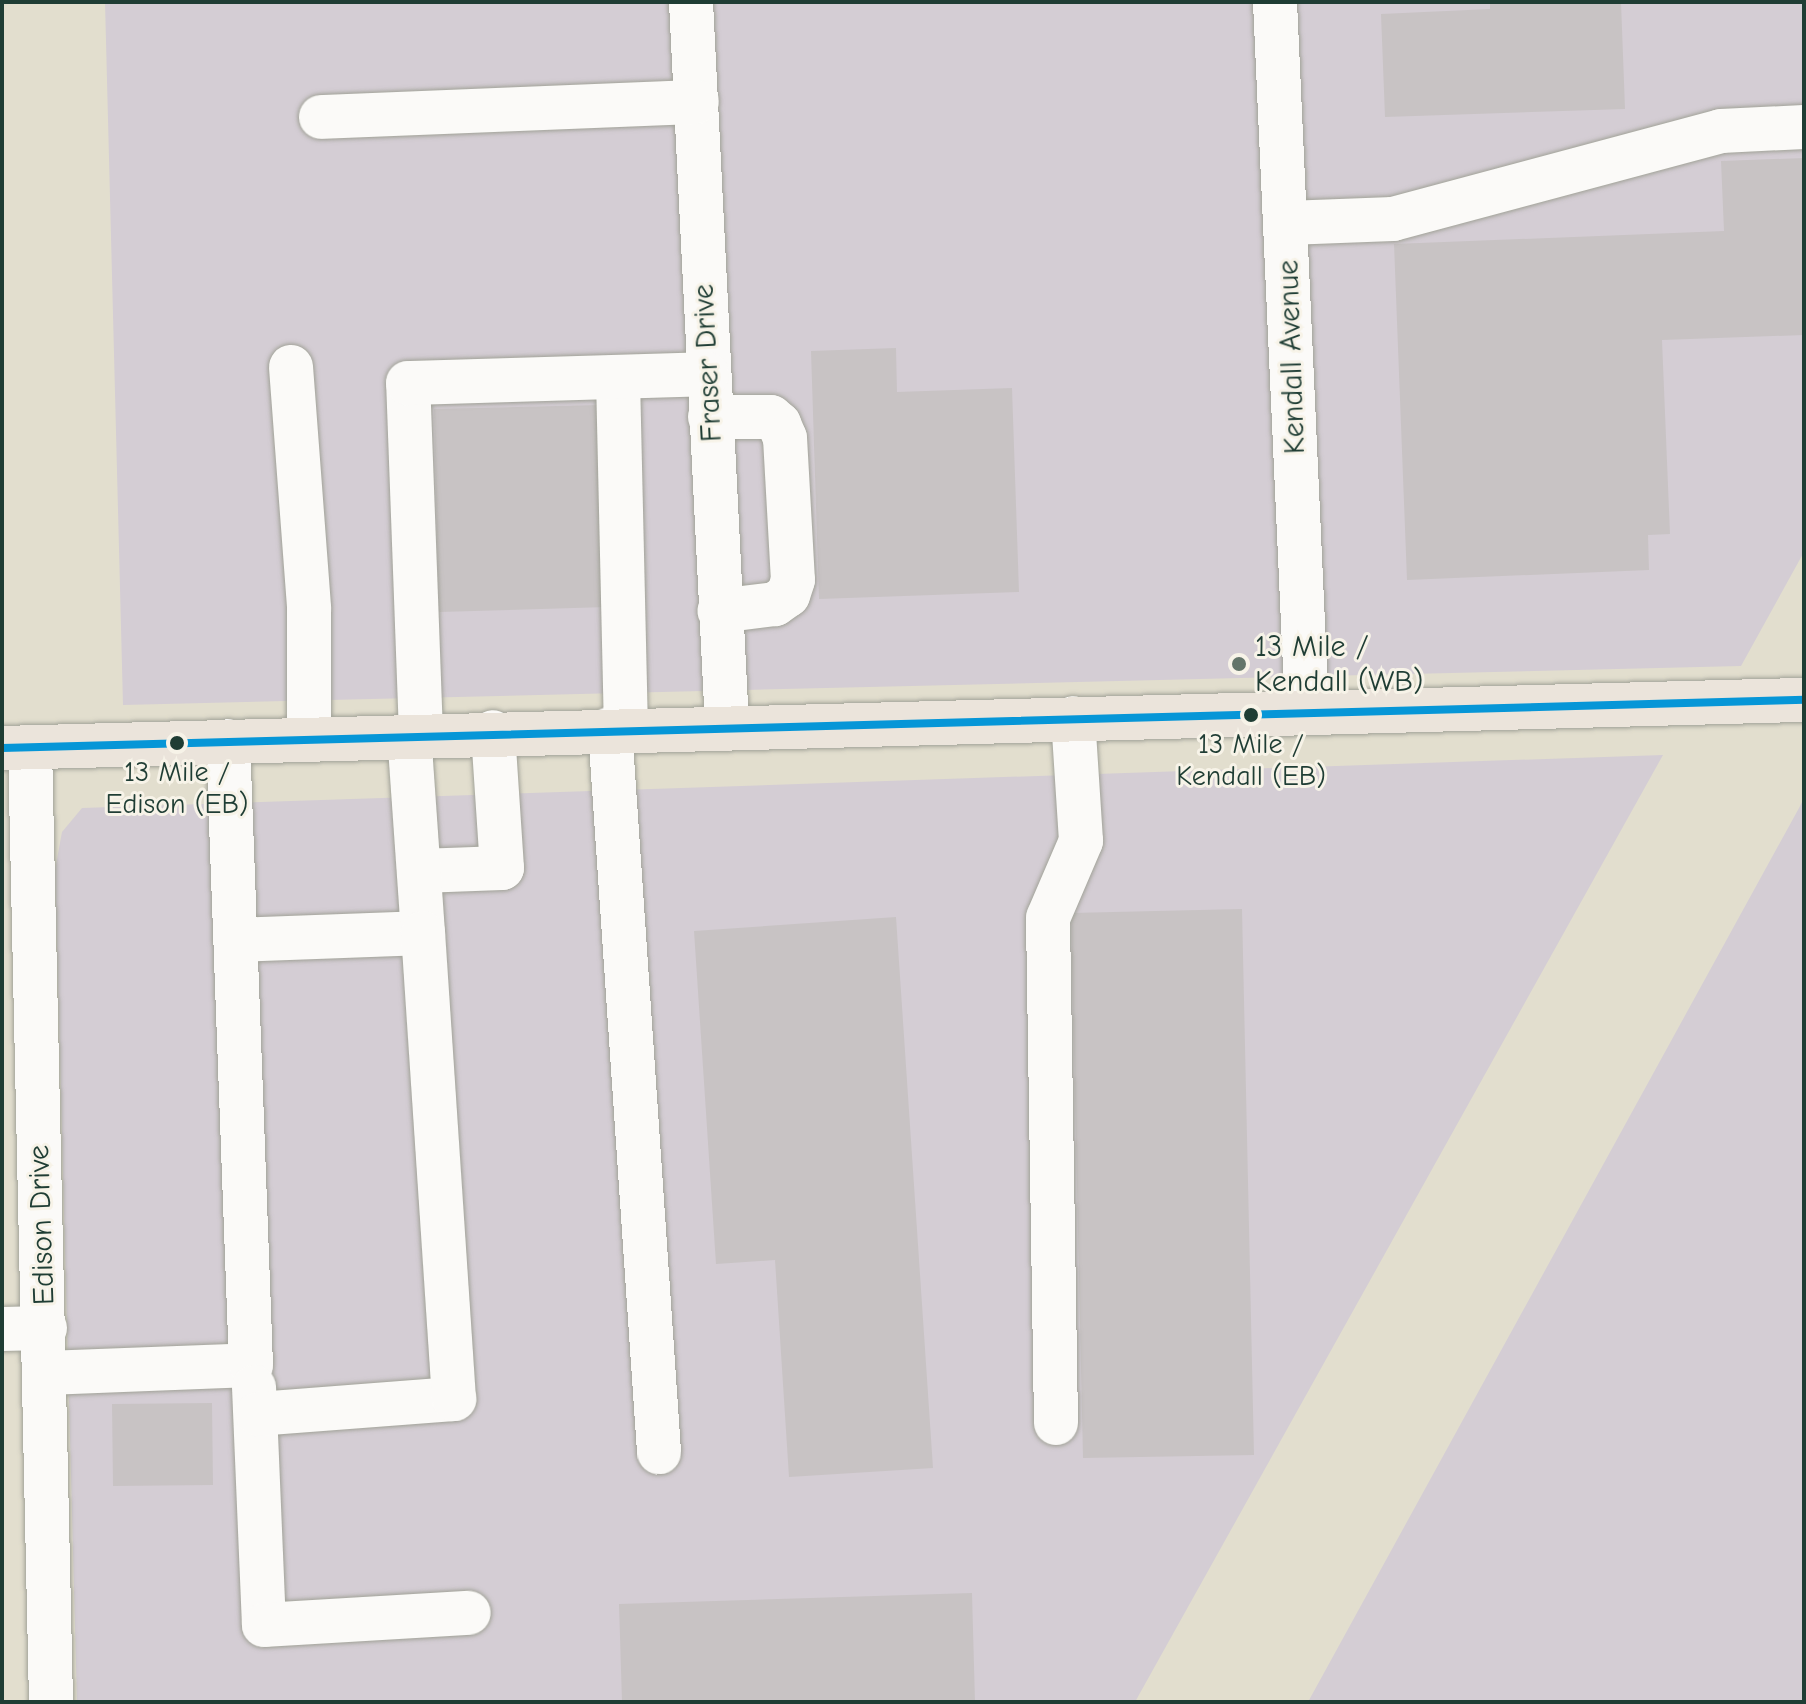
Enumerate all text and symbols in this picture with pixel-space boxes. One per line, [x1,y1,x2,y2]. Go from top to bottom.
street label: Kendall Avenue [1271,259,1313,455]
street label: Fraser Drive [686,283,730,443]
place label: 13 Mile / Kendall (WB) [1255,629,1423,700]
marker: 13 Mile / Kendall (WB) [1230,655,1248,673]
marker: 13 Mile / Kendall (EB) [1243,707,1259,723]
place label: 13 Mile / Kendall (EB) [1176,727,1326,793]
marker: 13 Mile / Edison (EB) [169,735,185,751]
place label: 13 Mile / Edison (EB) [106,755,248,821]
street label: Edison Drive [21,1144,63,1306]

